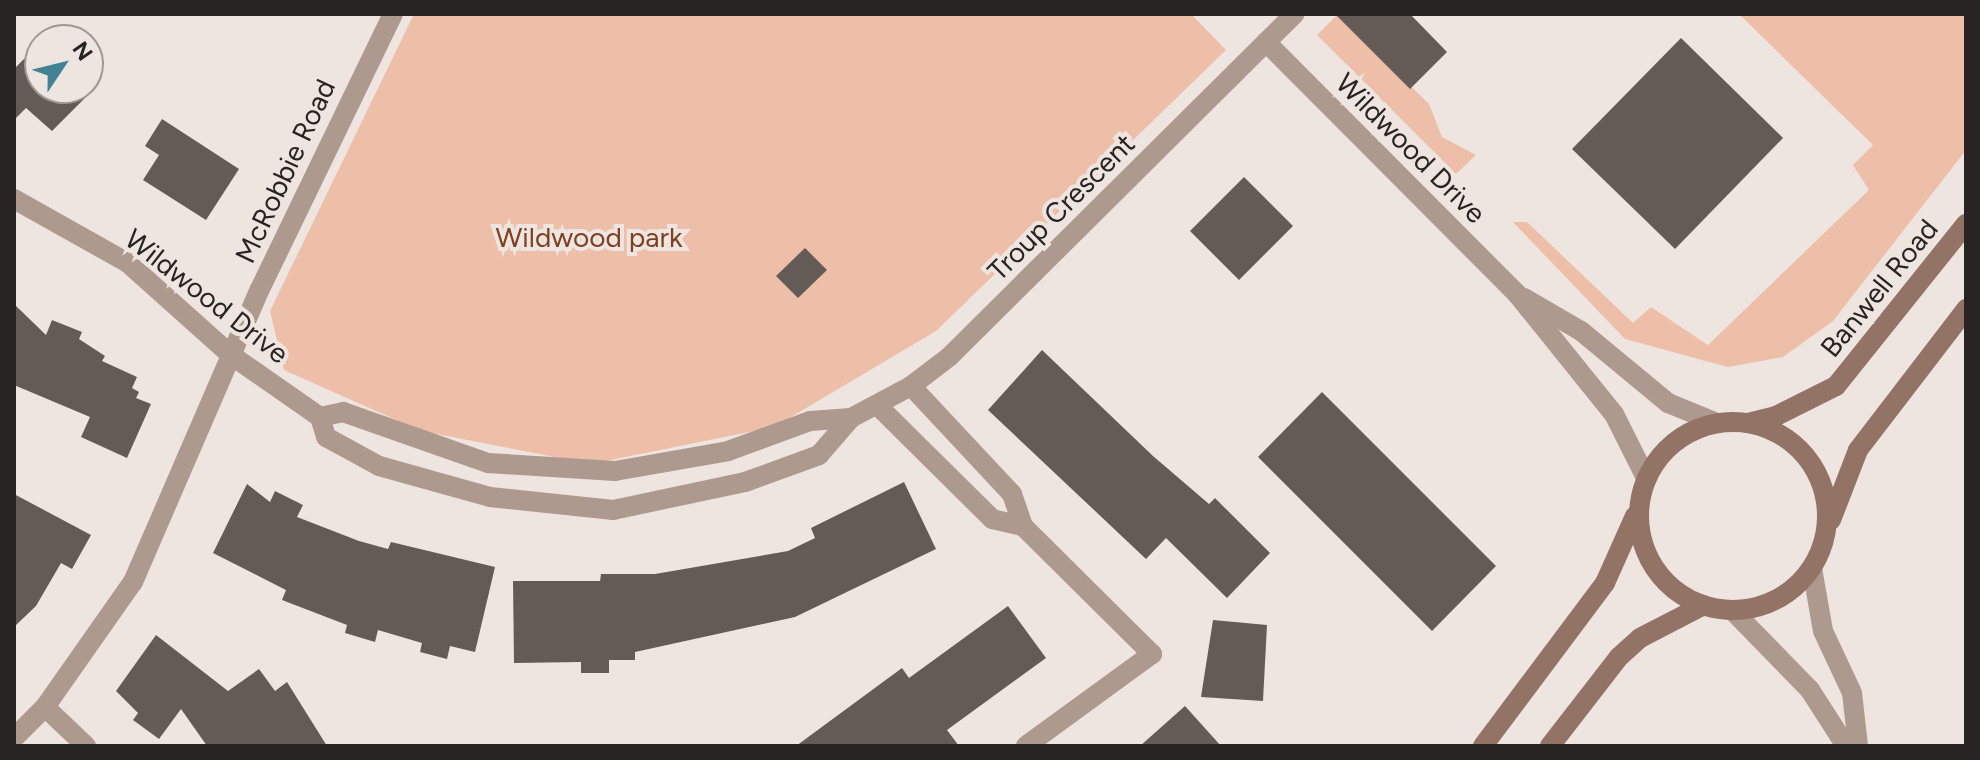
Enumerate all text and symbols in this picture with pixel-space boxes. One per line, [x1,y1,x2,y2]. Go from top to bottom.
north arrow [24,24,104,104]
text: N [66,36,98,66]
street label: Wildwood Drive [1329,66,1493,230]
street label: McRobbie Road [228,74,342,268]
street label: Troup Crescent [981,127,1141,287]
street label: Banwell Road [1813,212,1945,364]
park label: Wildwood park [495,220,683,254]
street label: Wildwood Drive [119,222,295,370]

